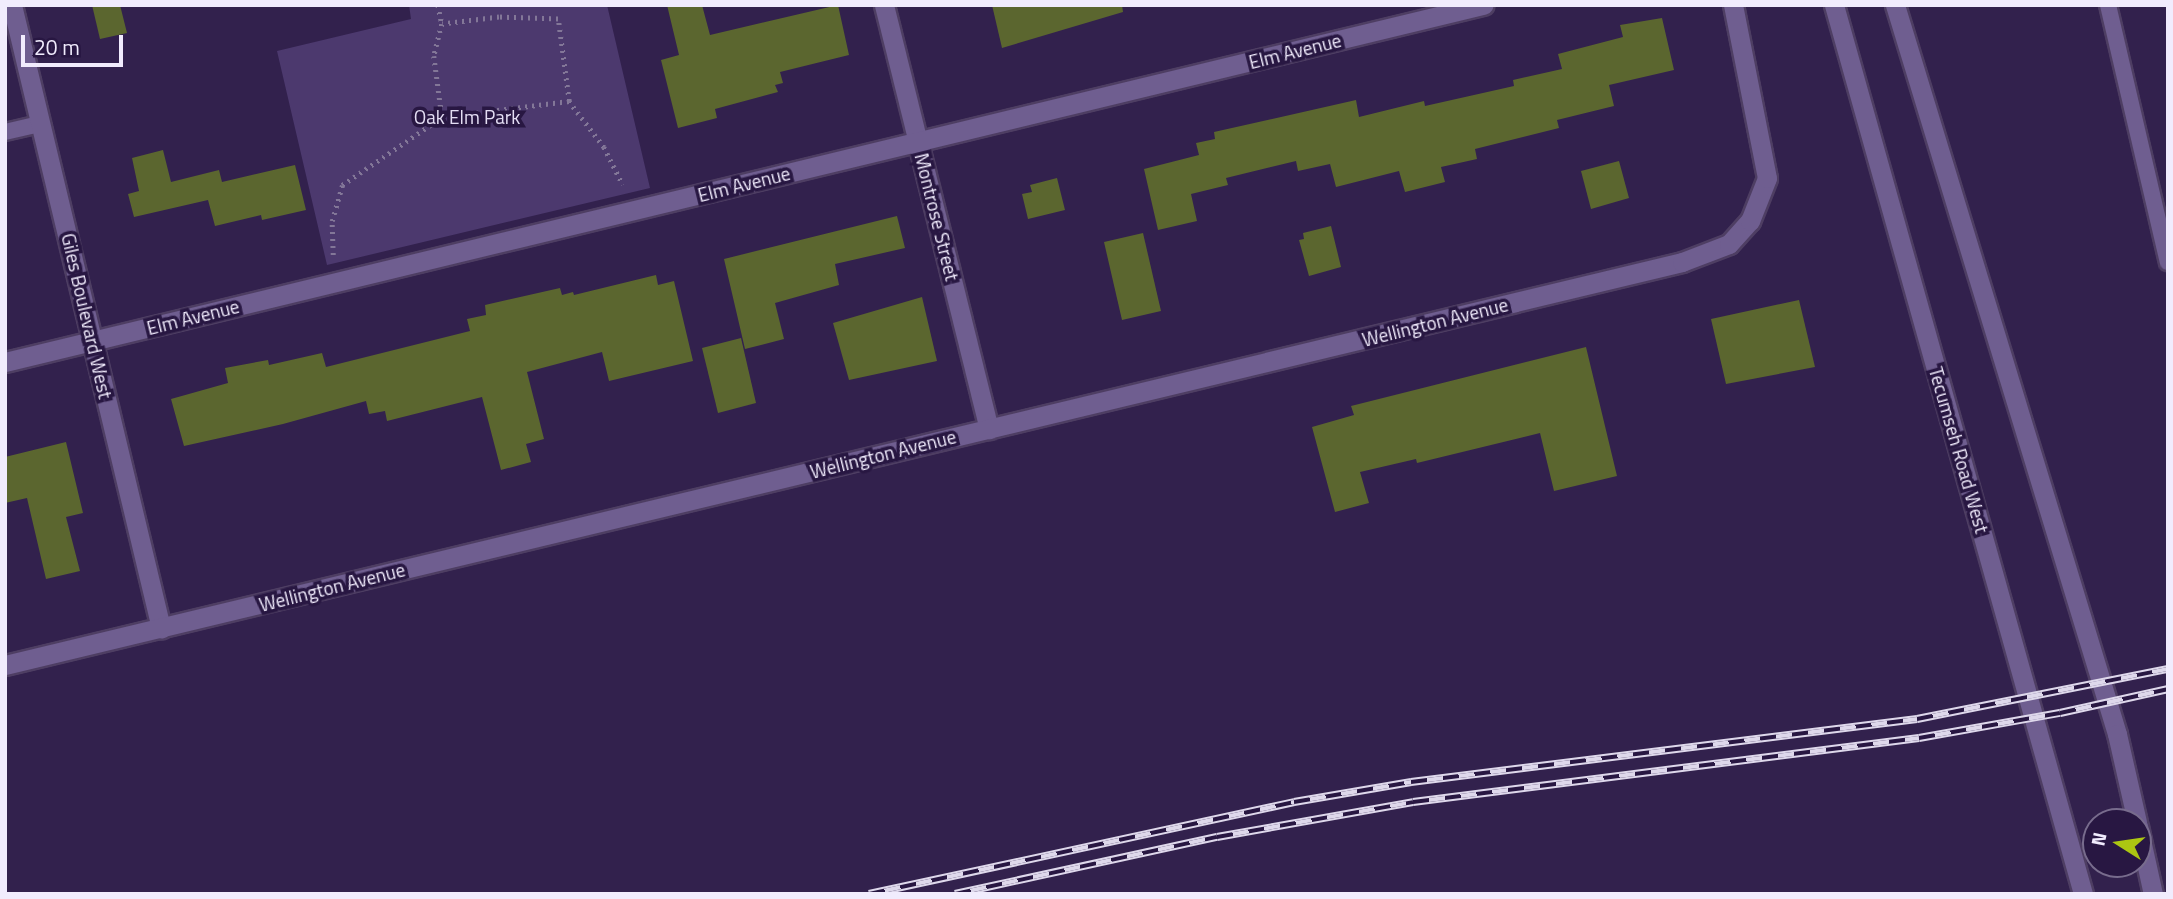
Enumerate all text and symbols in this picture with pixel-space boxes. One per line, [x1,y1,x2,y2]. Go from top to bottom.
scale bar [24,21,126,65]
street label: Elm Avenue [1246,29,1344,73]
text: 20 m [34,31,80,63]
park label: Oak Elm Park [414,106,520,128]
street label: Montrose Street [910,151,964,283]
street label: Elm Avenue [695,162,793,206]
street label: Giles Boulevard West [57,231,117,401]
street label: Wellington Avenue [1360,293,1510,351]
street label: Elm Avenue [144,295,242,339]
street label: Tecumseh Road West [1924,364,1994,536]
street label: Wellington Avenue [808,425,958,483]
street label: Wellington Avenue [257,558,407,616]
north arrow [2082,808,2152,878]
text: N [2082,829,2113,848]

